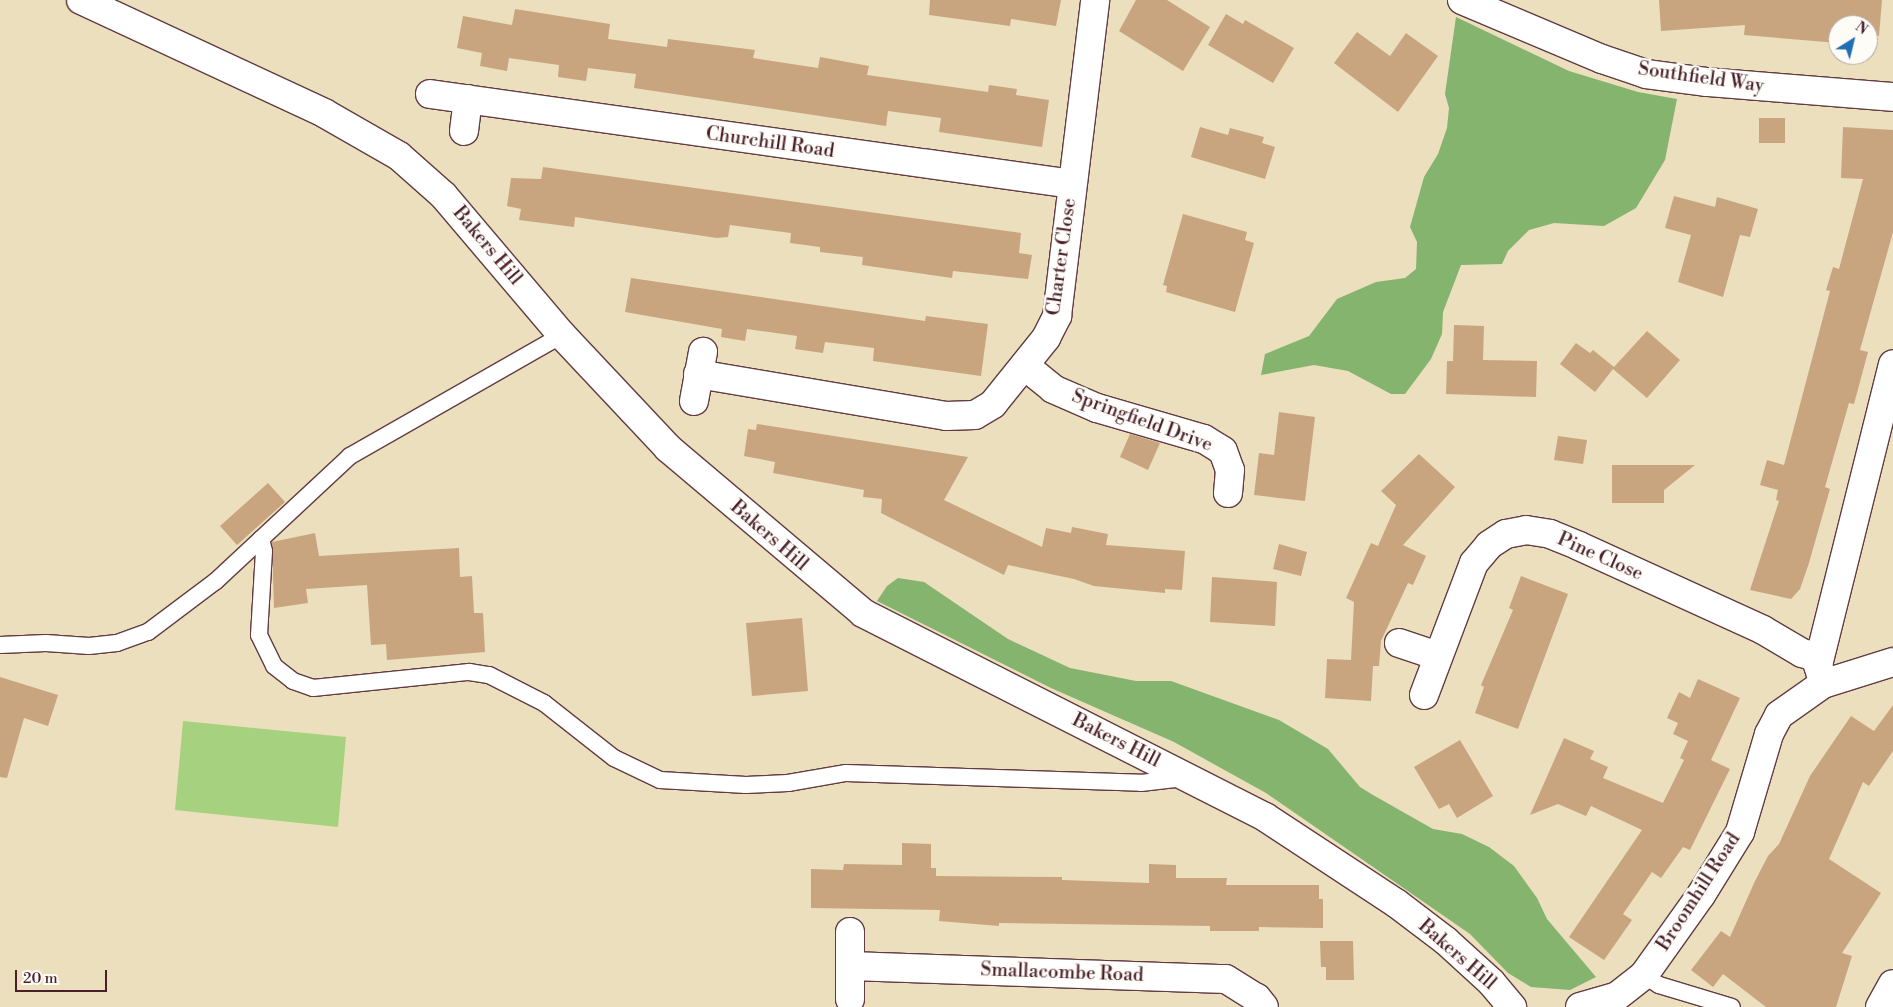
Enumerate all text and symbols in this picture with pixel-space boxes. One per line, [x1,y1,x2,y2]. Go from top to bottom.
north arrow [1828,15,1878,65]
text: N [1851,18,1871,39]
street label: Southfield Way [1637,58,1765,98]
street label: Churchill Road [704,123,836,163]
street label: Charter Close [1042,197,1082,317]
street label: Bakers Hill [448,202,526,290]
street label: Springfield Drive [1069,385,1215,457]
street label: Bakers Hill [725,496,813,576]
street label: Pine Close [1554,528,1646,586]
street label: Bakers Hill [1068,709,1164,773]
street label: Broomhill Road [1652,829,1746,955]
street label: Bakers Hill [1413,915,1501,995]
street label: Smallacombe Road [980,959,1144,987]
scale bar [18,960,110,992]
text: 20 m [23,969,58,988]

